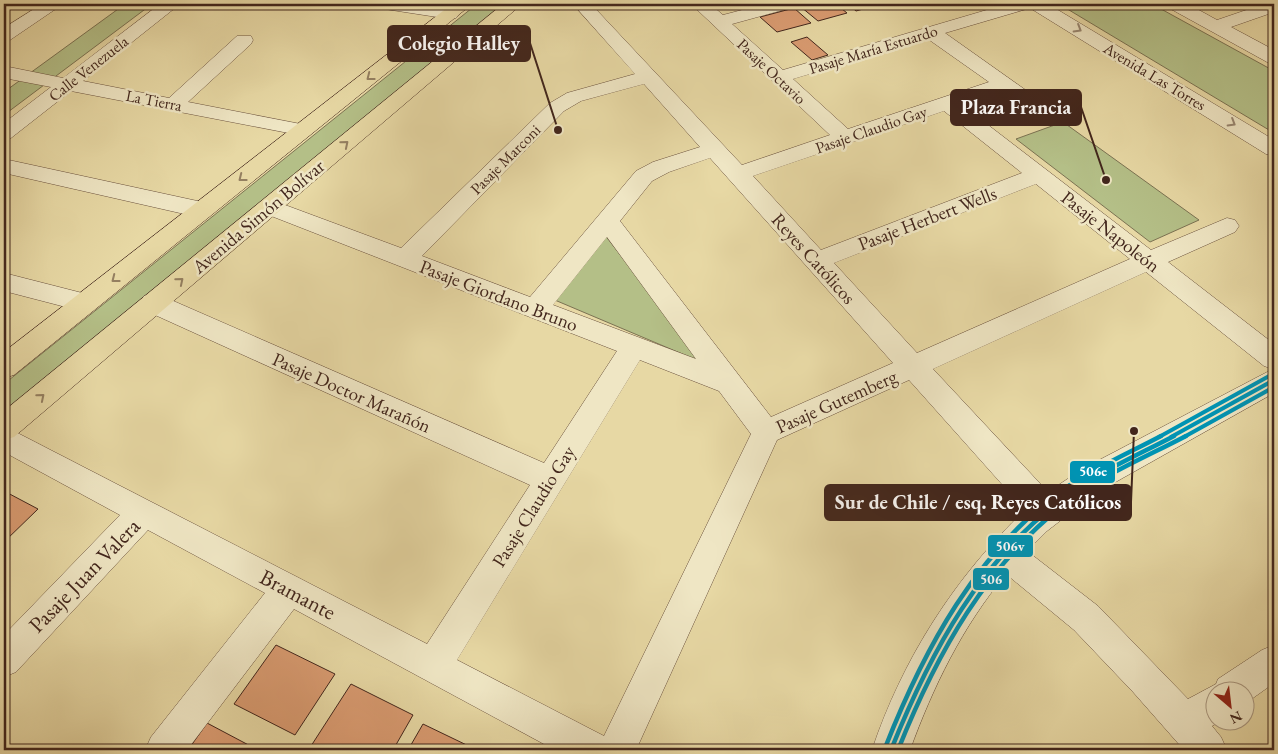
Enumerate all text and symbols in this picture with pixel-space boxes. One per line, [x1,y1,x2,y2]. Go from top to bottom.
street label: Pasaje María Estuardo [806,20,940,79]
one-way arrow [1072,23,1081,33]
callout: Colegio Halley [388,26,530,61]
street label: Calle Venezuela [44,30,133,106]
text: Colegio Halley [398,30,520,56]
street label: Pasaje Octavio [732,34,811,109]
street label: Avenida Las Torres [1099,37,1210,115]
one-way arrow [367,72,376,80]
street label: La Tierra [124,85,184,116]
callout: Plaza Francia [951,90,1081,125]
text: Plaza Francia [961,94,1071,120]
street label: Pasaje Claudio Gay [812,100,931,158]
one-way arrow [1226,116,1235,126]
street label: Pasaje Marconi [466,120,545,199]
one-way arrow [339,140,348,149]
street label: Avenida Simón Bolívar [186,153,330,280]
one-way arrow [239,173,248,182]
street label: Pasaje Herbert Wells [854,180,1000,256]
street label: Pasaje Napoleón [1056,185,1165,278]
street label: Reyes Católicos [766,207,861,309]
street label: Pasaje Giordano Bruno [416,254,582,337]
one-way arrow [111,273,121,282]
one-way arrow [174,278,183,287]
street label: Pasaje Doctor Marañón [269,346,435,439]
street label: Pasaje Gutemberg [772,363,901,439]
one-way arrow [35,394,44,402]
street label: Pasaje Claudio Gay [486,440,581,572]
line badge: 506e [1069,460,1116,484]
text: 506e [1079,462,1107,480]
callout: Sur de Chile / esq. Reyes Católicos [825,485,1131,520]
text: Sur de Chile / esq. Reyes Católicos [835,489,1121,515]
street label: Pasaje Juan Valera [22,512,147,639]
line badge: 506v [987,534,1034,558]
text: 506v [996,537,1025,555]
street label: Bramante [255,562,341,627]
line badge: 506 [972,567,1010,591]
text: 506 [980,570,1003,588]
north arrow [1206,682,1256,732]
text: N [1226,707,1245,728]

